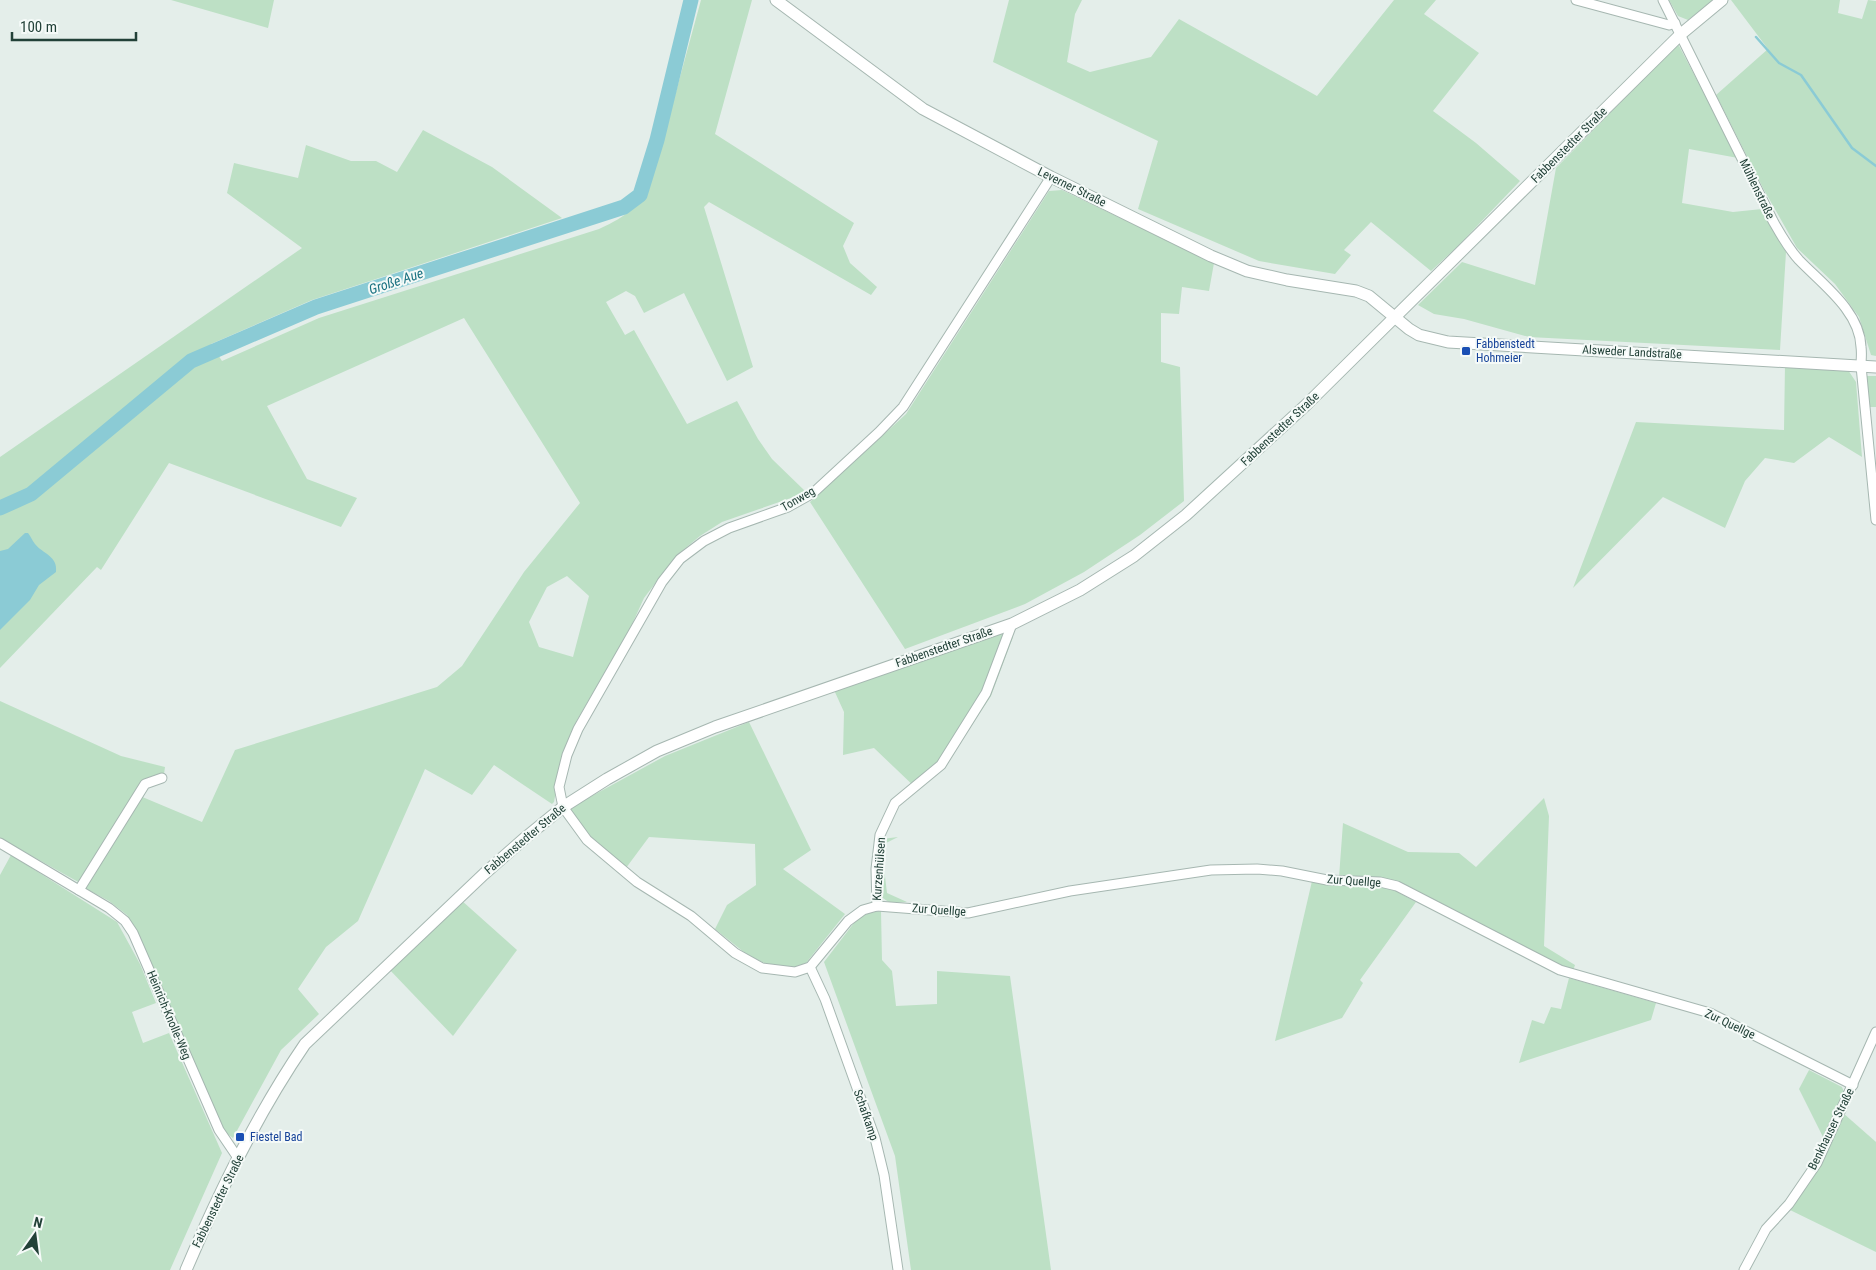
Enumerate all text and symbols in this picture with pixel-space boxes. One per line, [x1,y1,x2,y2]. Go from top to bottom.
scale bar [12,10,136,42]
text: 100 m [20,18,57,36]
street label: Fabbenstedter Straße [1528,104,1610,186]
street label: Mühlenstraße [1736,157,1778,222]
street label: Leverner Straße [1036,164,1109,210]
water label: Große Aue [367,265,425,297]
place label: Fabbenstedt Hohmeier [1476,337,1535,365]
street label: Alsweder Landstraße [1582,342,1683,362]
marker: Fabbenstedt Hohmeier [1460,345,1472,357]
street label: Fabbenstedter Straße [1238,389,1322,469]
street label: Tonweg [779,484,818,514]
street label: Fabbenstedter Straße [894,624,995,670]
street label: Fabbenstedter Straße [482,801,569,877]
street label: Kurzenhülsen [870,837,888,901]
street label: Zur Quellge [1327,872,1382,890]
street label: Zur Quellge [912,901,967,919]
street label: Heinrich-Knolle-Weg [144,968,194,1062]
street label: Zur Quellge [1703,1006,1758,1042]
street label: Benkhauser Straße [1805,1086,1857,1172]
street label: Schafkamp [851,1088,881,1143]
place label: Fiestel Bad [250,1130,303,1144]
marker: Fiestel Bad [234,1131,246,1143]
street label: Fabbenstedter Straße [189,1152,247,1250]
north arrow [10,1210,60,1260]
text: N [32,1214,44,1231]

